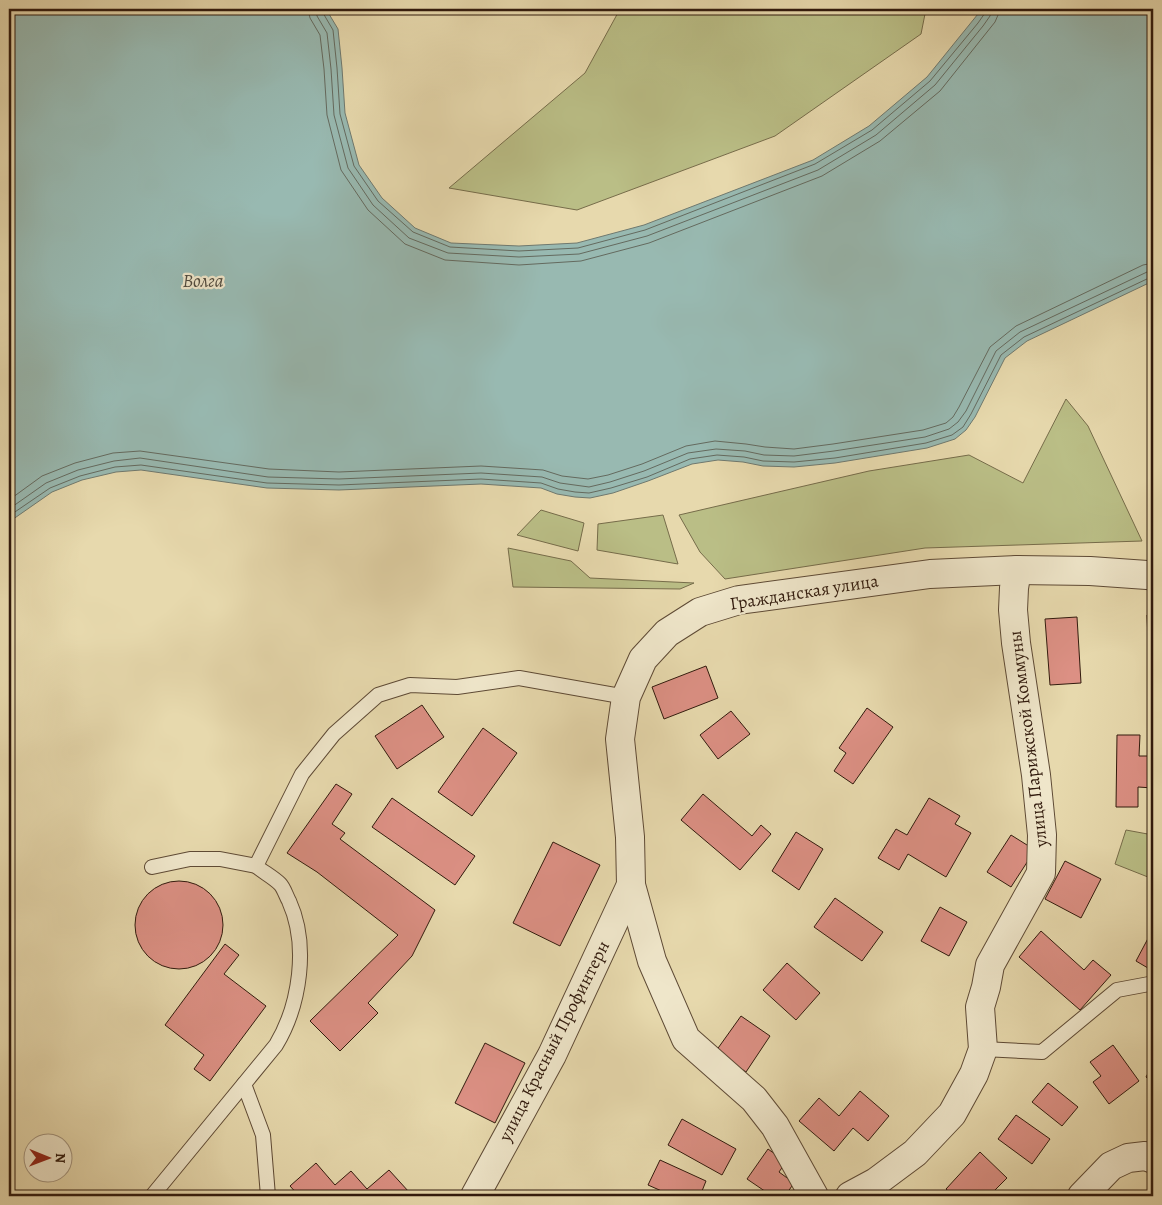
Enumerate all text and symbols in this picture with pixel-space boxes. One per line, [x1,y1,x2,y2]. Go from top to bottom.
water label: Волга [182,268,224,294]
street label: Гражданская улица [728,568,881,616]
street label: улица Парижской Коммуны [1003,629,1053,850]
street label: улица Красный Профинтерн [492,937,615,1146]
north arrow [22,1132,72,1182]
text: N [51,1153,70,1163]

